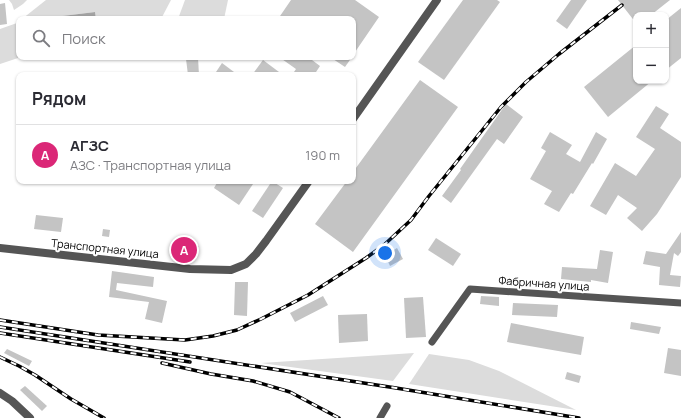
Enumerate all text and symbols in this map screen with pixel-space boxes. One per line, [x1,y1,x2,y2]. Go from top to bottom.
map controls [633,12,669,84]
button: + [633,12,669,48]
search box [16,16,356,60]
icon: search [30,27,52,49]
text: Поиск [62,28,106,49]
button: − [633,48,669,84]
text: Рядом [32,87,86,110]
text: АГЗС [70,135,109,156]
text: A [41,146,49,164]
text: 190 m [305,146,340,164]
text: АЗС · Транспортная улица [70,156,231,174]
street label: Транспортная улица [50,235,160,261]
pin: A [171,235,197,265]
your location [375,243,395,263]
street label: Фабричная улица [498,272,590,294]

